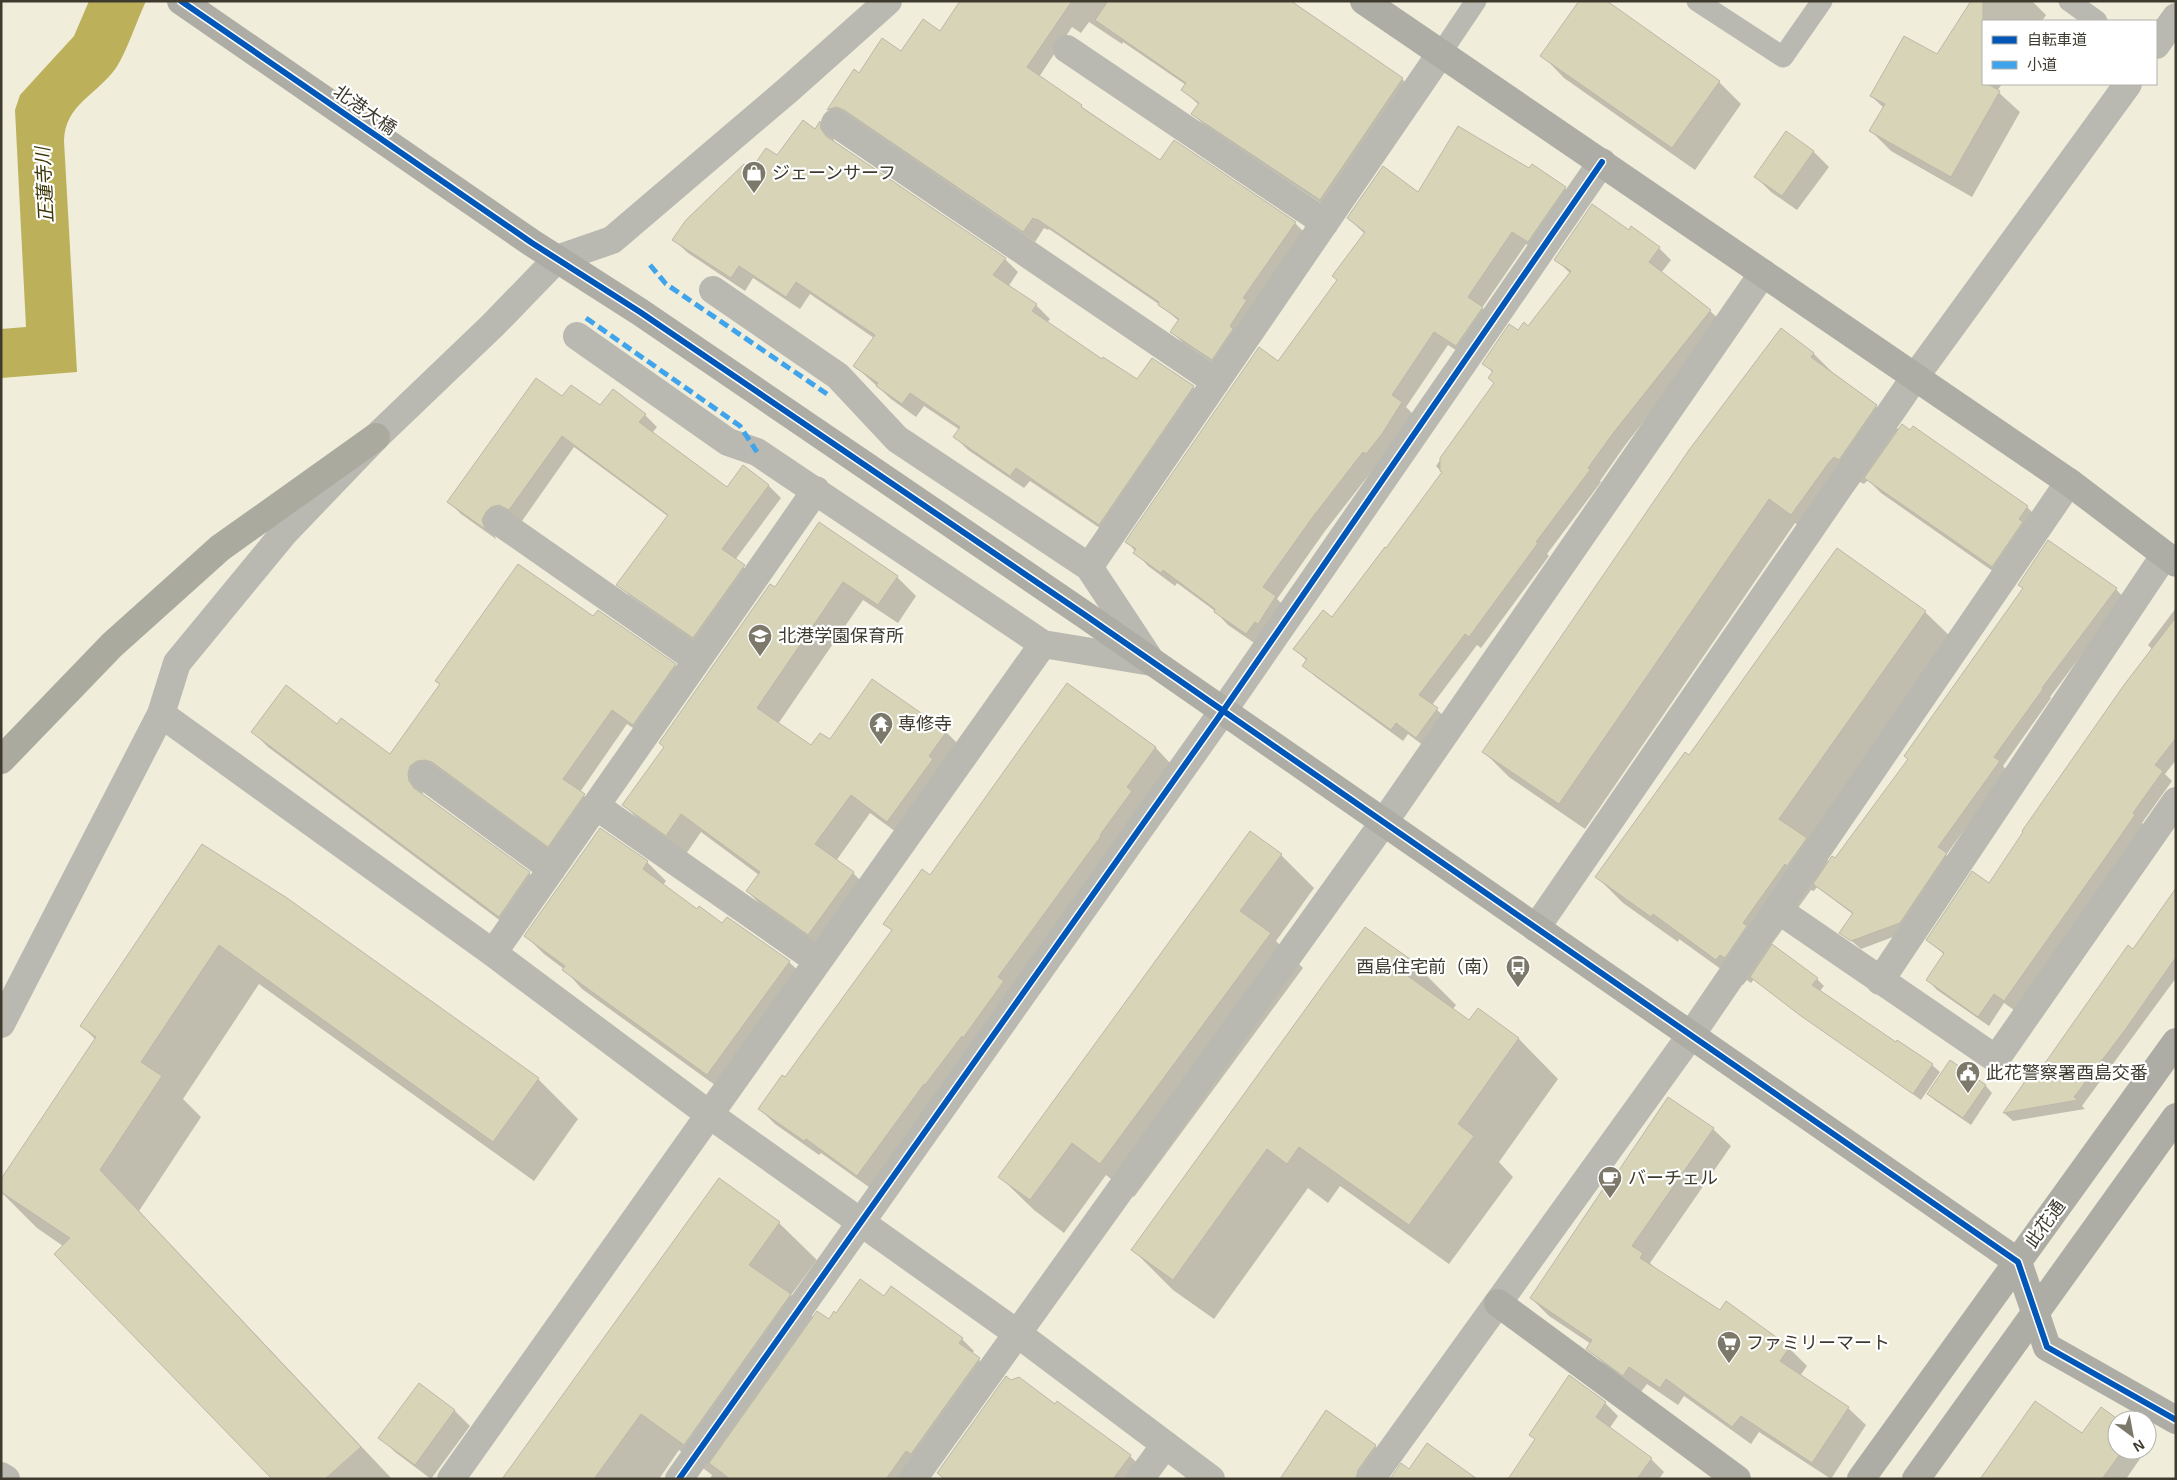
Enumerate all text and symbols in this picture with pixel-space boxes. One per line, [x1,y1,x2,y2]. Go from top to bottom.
legend [1982,20,2157,85]
text: 自転車道 [2027,31,2087,48]
text: 小道 [2027,56,2057,73]
street label: 北港大橋 [330,81,400,139]
water label: 正蓮寺川 [32,144,57,223]
shop icon: ジェーンサーフ [741,160,767,194]
place label: ジェーンサーフ [772,163,896,183]
school or university icon: 北港学園保育所 [747,623,773,657]
place label: 北港学園保育所 [778,626,904,646]
temple icon: 専修寺 [868,711,894,745]
place label: 専修寺 [898,714,952,734]
bus stop icon: 酉島住宅前（南） [1505,954,1531,988]
place label: 酉島住宅前（南） [1356,957,1500,977]
public building icon: 此花警察署酉島交番 [1955,1060,1981,1094]
place label: 此花警察署酉島交番 [1986,1063,2148,1083]
cafe icon: バーチェル [1597,1165,1623,1199]
place label: バーチェル [1628,1168,1718,1188]
street label: 此花通 [2021,1196,2069,1252]
supermarket icon: ファミリーマート [1716,1330,1742,1364]
place label: ファミリーマート [1746,1333,1890,1353]
north arrow [2107,1410,2157,1460]
text: N [2130,1437,2147,1455]

